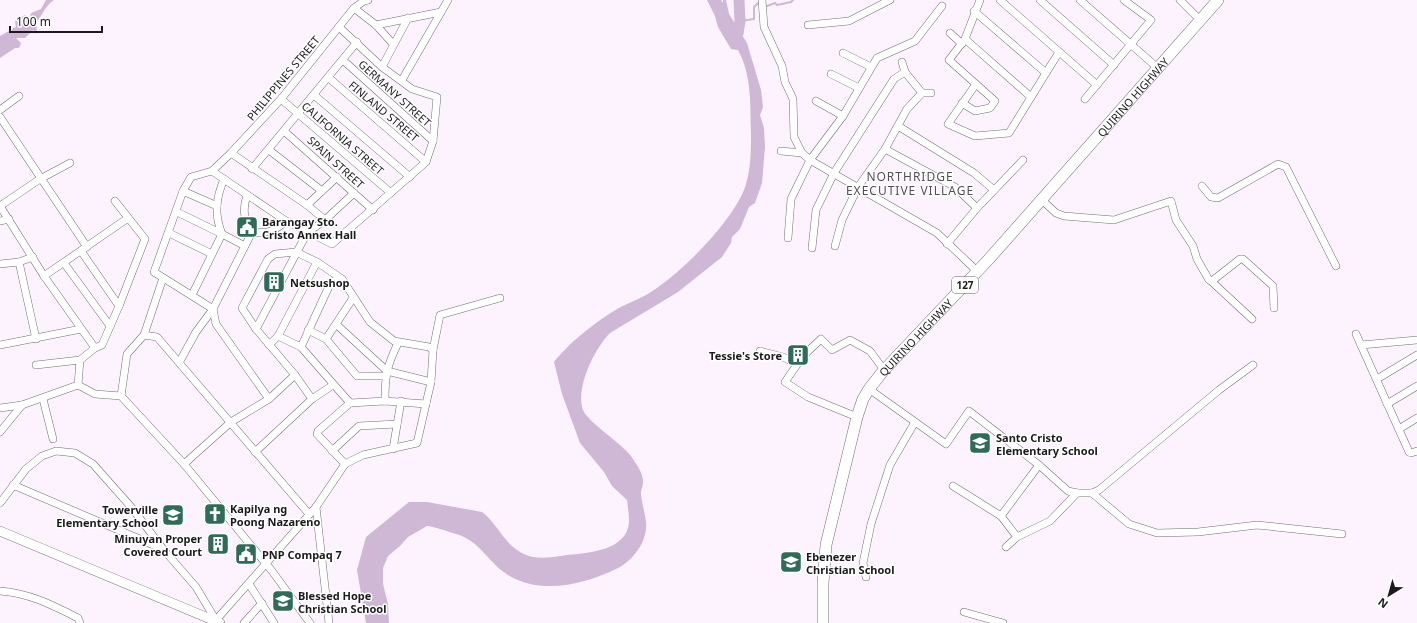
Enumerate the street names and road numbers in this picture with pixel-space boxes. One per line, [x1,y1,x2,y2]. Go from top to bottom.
street label: PHILIPPINES STREET [243,33,323,123]
street label: QUIRINO HIGHWAY [1093,53,1172,140]
street label: GERMANY STREET [356,56,434,130]
street label: FINLAND STREET [346,77,422,145]
street label: CALIFORNIA STREET [299,98,387,178]
street label: SPAIN STREET [304,133,368,191]
road number: 127 [952,277,978,293]
street label: QUIRINO HIGHWAY [875,295,956,379]

